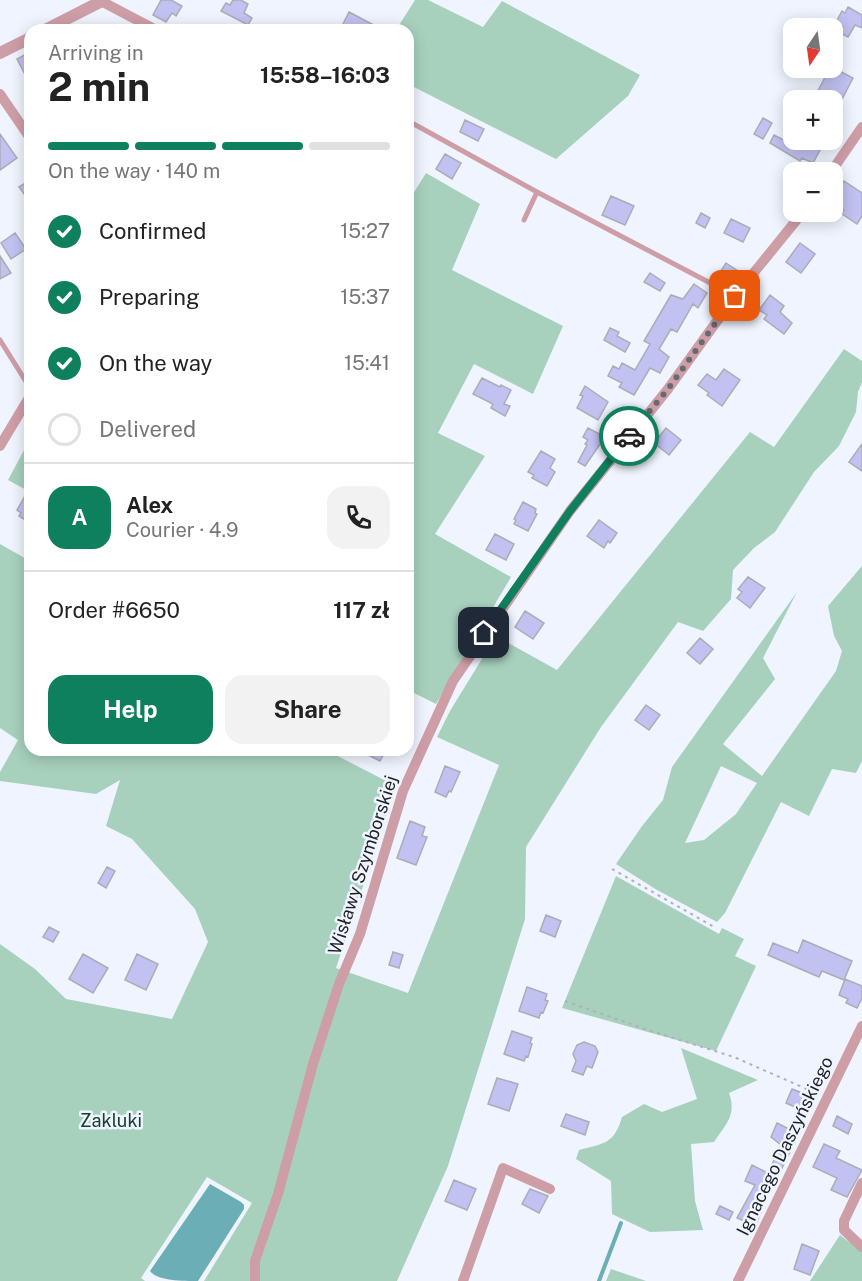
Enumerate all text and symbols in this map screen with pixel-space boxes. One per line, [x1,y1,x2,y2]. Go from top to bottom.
north arrow [783,18,843,78]
map controls [783,18,843,222]
text: Arriving in [48,41,143,65]
text: 15:58–16:03 [260,62,390,88]
text: 2 min [48,64,150,110]
button: + [783,90,843,150]
text: On the way · 140 m [48,159,220,183]
button: − [783,162,843,222]
icon: check [48,215,81,248]
text: Confirmed [99,218,206,244]
text: 15:27 [340,219,390,243]
pin [709,270,760,321]
icon: bag [718,279,751,312]
icon: check [48,281,81,314]
text: Preparing [99,284,200,310]
text: 15:37 [340,285,390,309]
icon: check [48,347,81,380]
text: On the way [99,350,212,376]
text: 15:41 [344,351,390,375]
courier [599,406,659,466]
text: Delivered [99,416,196,442]
icon: car [613,420,646,453]
button: phone [327,486,390,549]
text: Alex [126,492,173,518]
text: A [72,504,87,530]
text: Courier · 4.9 [126,518,238,542]
text: Order #6650 [48,597,180,623]
text: 117 zł [333,597,390,623]
pin [458,607,509,658]
icon: home [467,616,500,649]
button: Help [48,675,213,744]
button: Share [225,675,390,744]
street label: Wisławy Szymborskiej [324,773,401,957]
street label: Ignacego Daszyńskiego [732,1053,837,1239]
park label: Zakluki [80,1110,142,1131]

